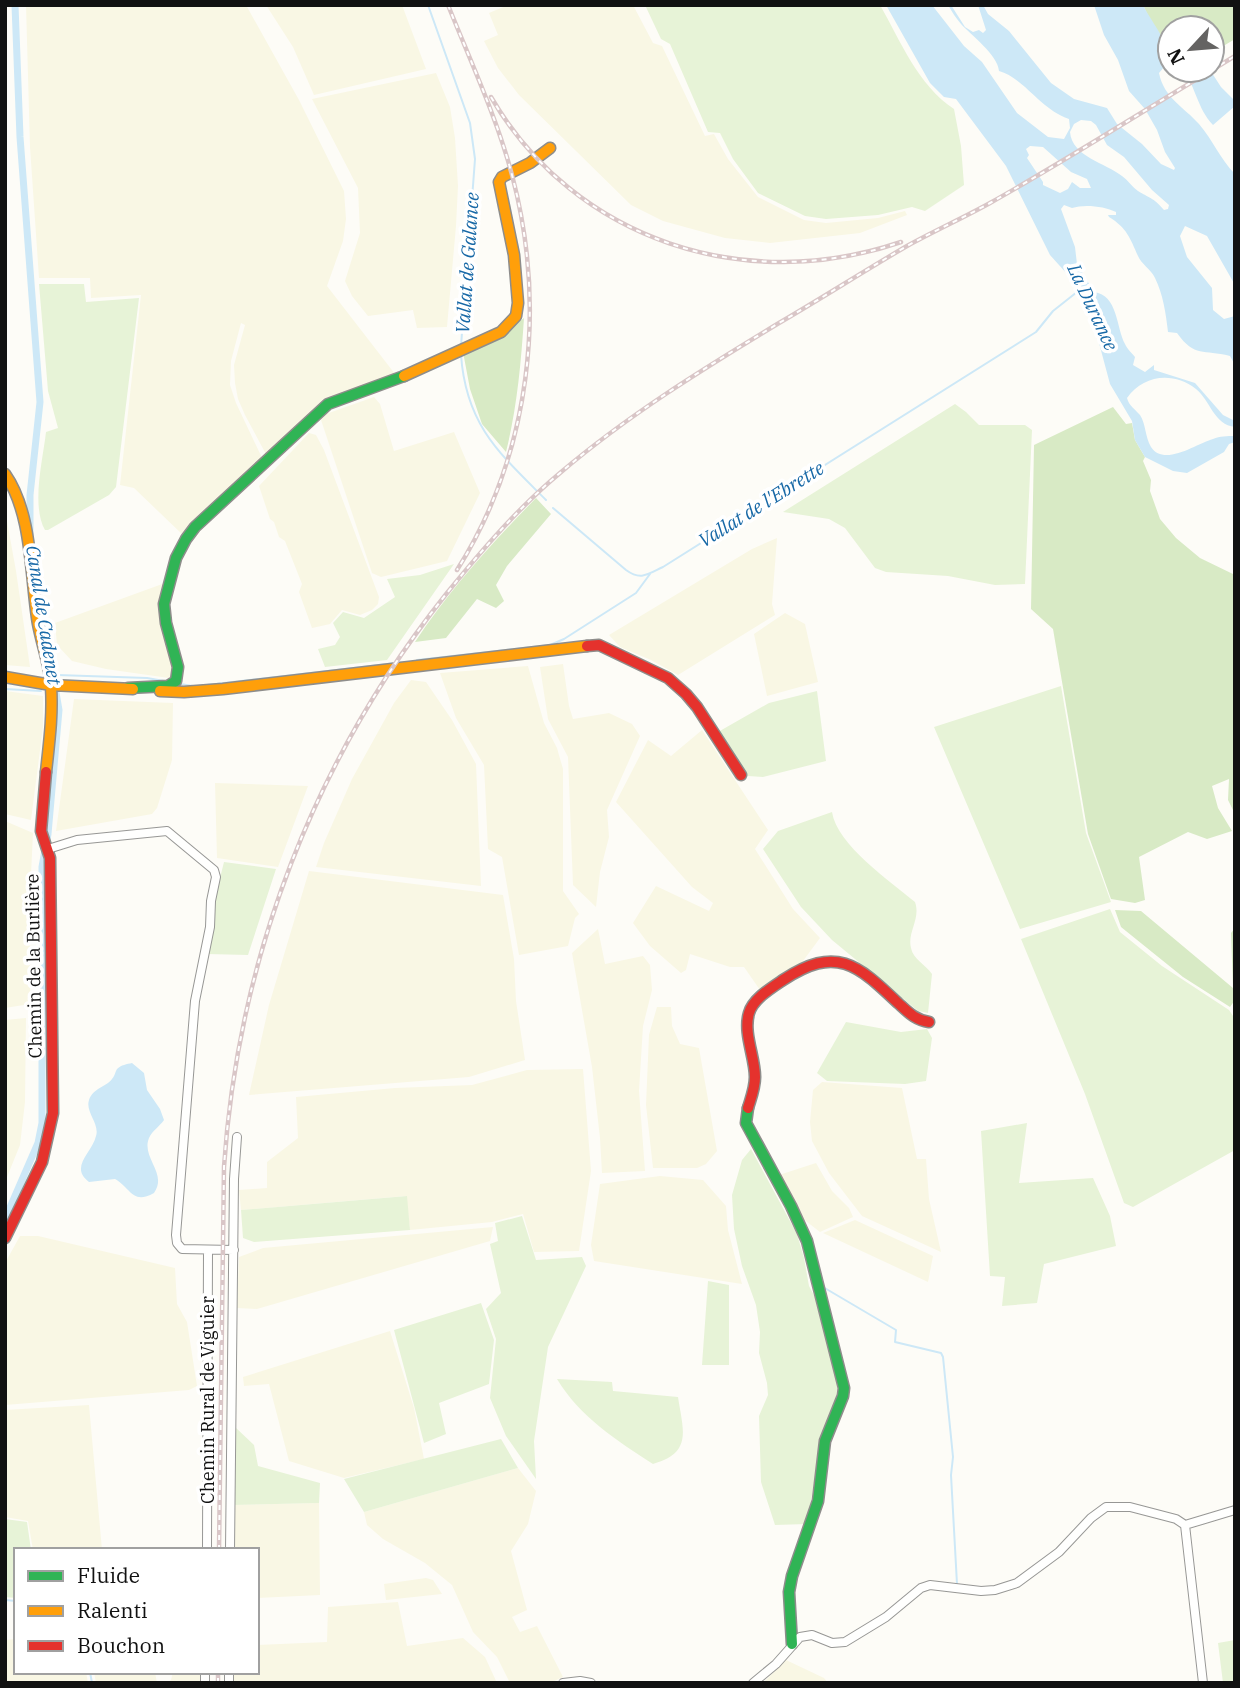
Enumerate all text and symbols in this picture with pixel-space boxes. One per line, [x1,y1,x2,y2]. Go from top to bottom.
north arrow [1156,14,1226,84]
text: N [1162,44,1190,68]
water label: Vallat de Galance [450,191,484,334]
water label: La Durance [1062,259,1124,355]
water label: Vallat de l'Ebrette [694,455,829,552]
water label: Canal de Cadenet [21,544,67,688]
street label: Chemin de la Burlière [20,874,47,1058]
street label: Chemin Rural de Viguier [196,1296,219,1504]
legend [14,1548,259,1674]
text: Fluide [77,1561,140,1589]
text: Ralenti [77,1596,148,1624]
text: Bouchon [77,1631,165,1659]

